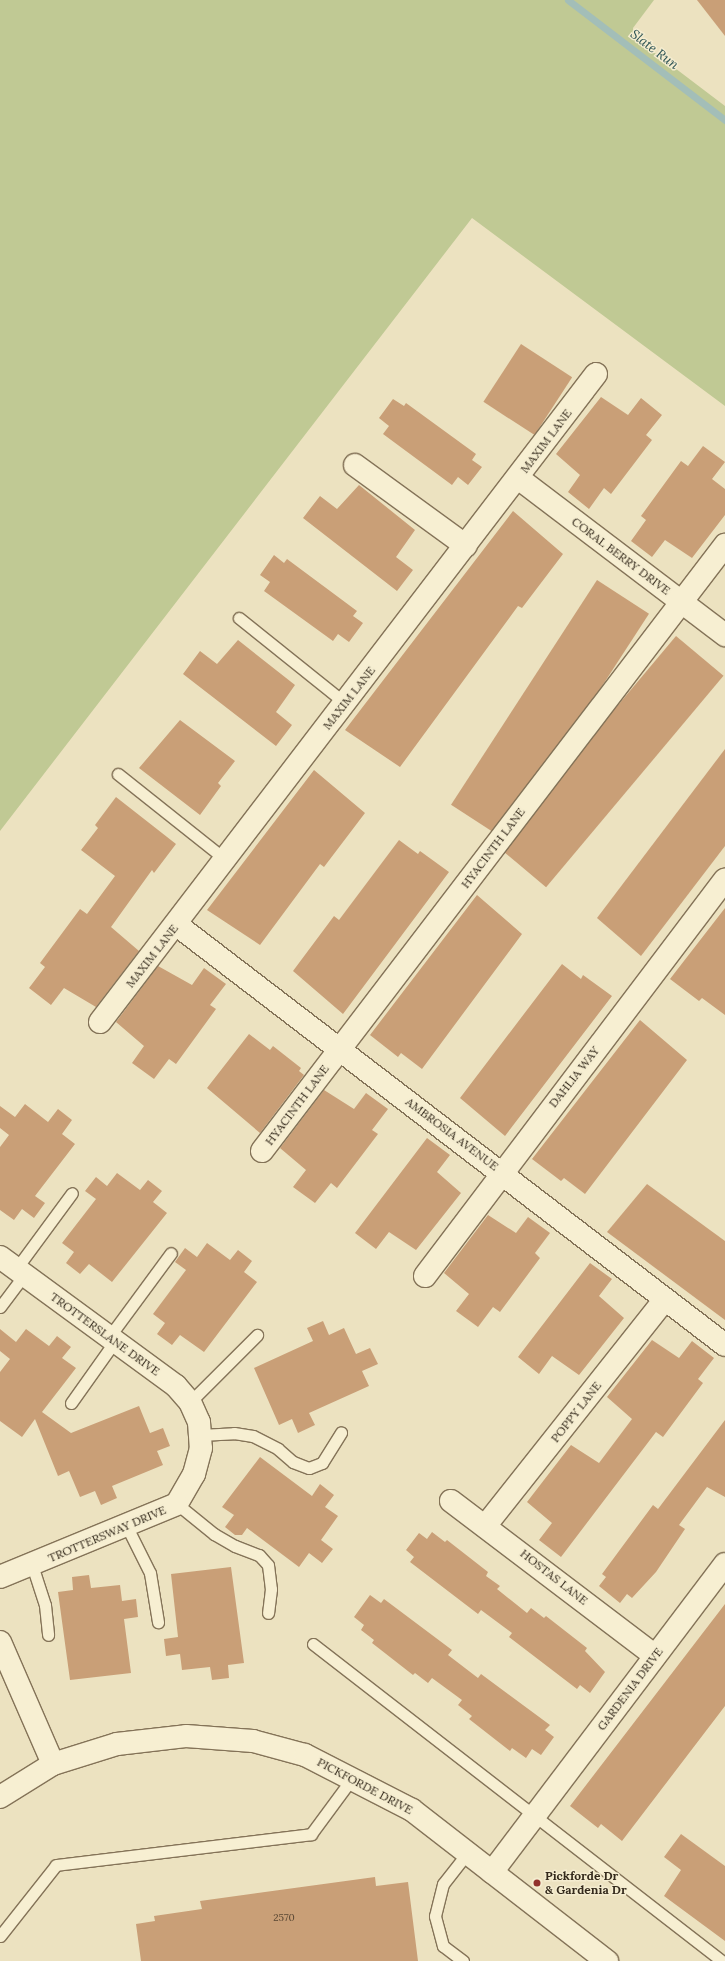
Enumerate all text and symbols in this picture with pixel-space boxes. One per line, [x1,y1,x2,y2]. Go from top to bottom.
water label: Slate Run [627,27,681,73]
street label: MAXIM LANE [517,406,575,476]
street label: CORAL BERRY DRIVE [569,514,673,598]
street label: MAXIM LANE [320,664,378,732]
street label: HYACINTH LANE [458,805,528,891]
street label: MAXIM LANE [123,922,181,990]
street label: DAHLIA WAY [546,1044,602,1110]
street label: HYACINTH LANE [262,1062,332,1148]
street label: AMBROSIA AVENUE [403,1094,501,1174]
street label: TROTTERSLANE DRIVE [47,1289,163,1379]
street label: POPPY LANE [548,1379,604,1445]
street label: TROTTERSWAY DRIVE [46,1503,168,1565]
street label: HOSTAS LANE [517,1546,591,1608]
street label: GARDENIA DRIVE [594,1645,666,1733]
street label: PICKFORDE DRIVE [315,1755,415,1817]
place label: Pickforde Dr & Gardenia Dr [545,1869,627,1897]
marker: Pickforde Dr & Gardenia Dr [532,1878,542,1888]
house number: 2570 [273,1912,295,1924]

